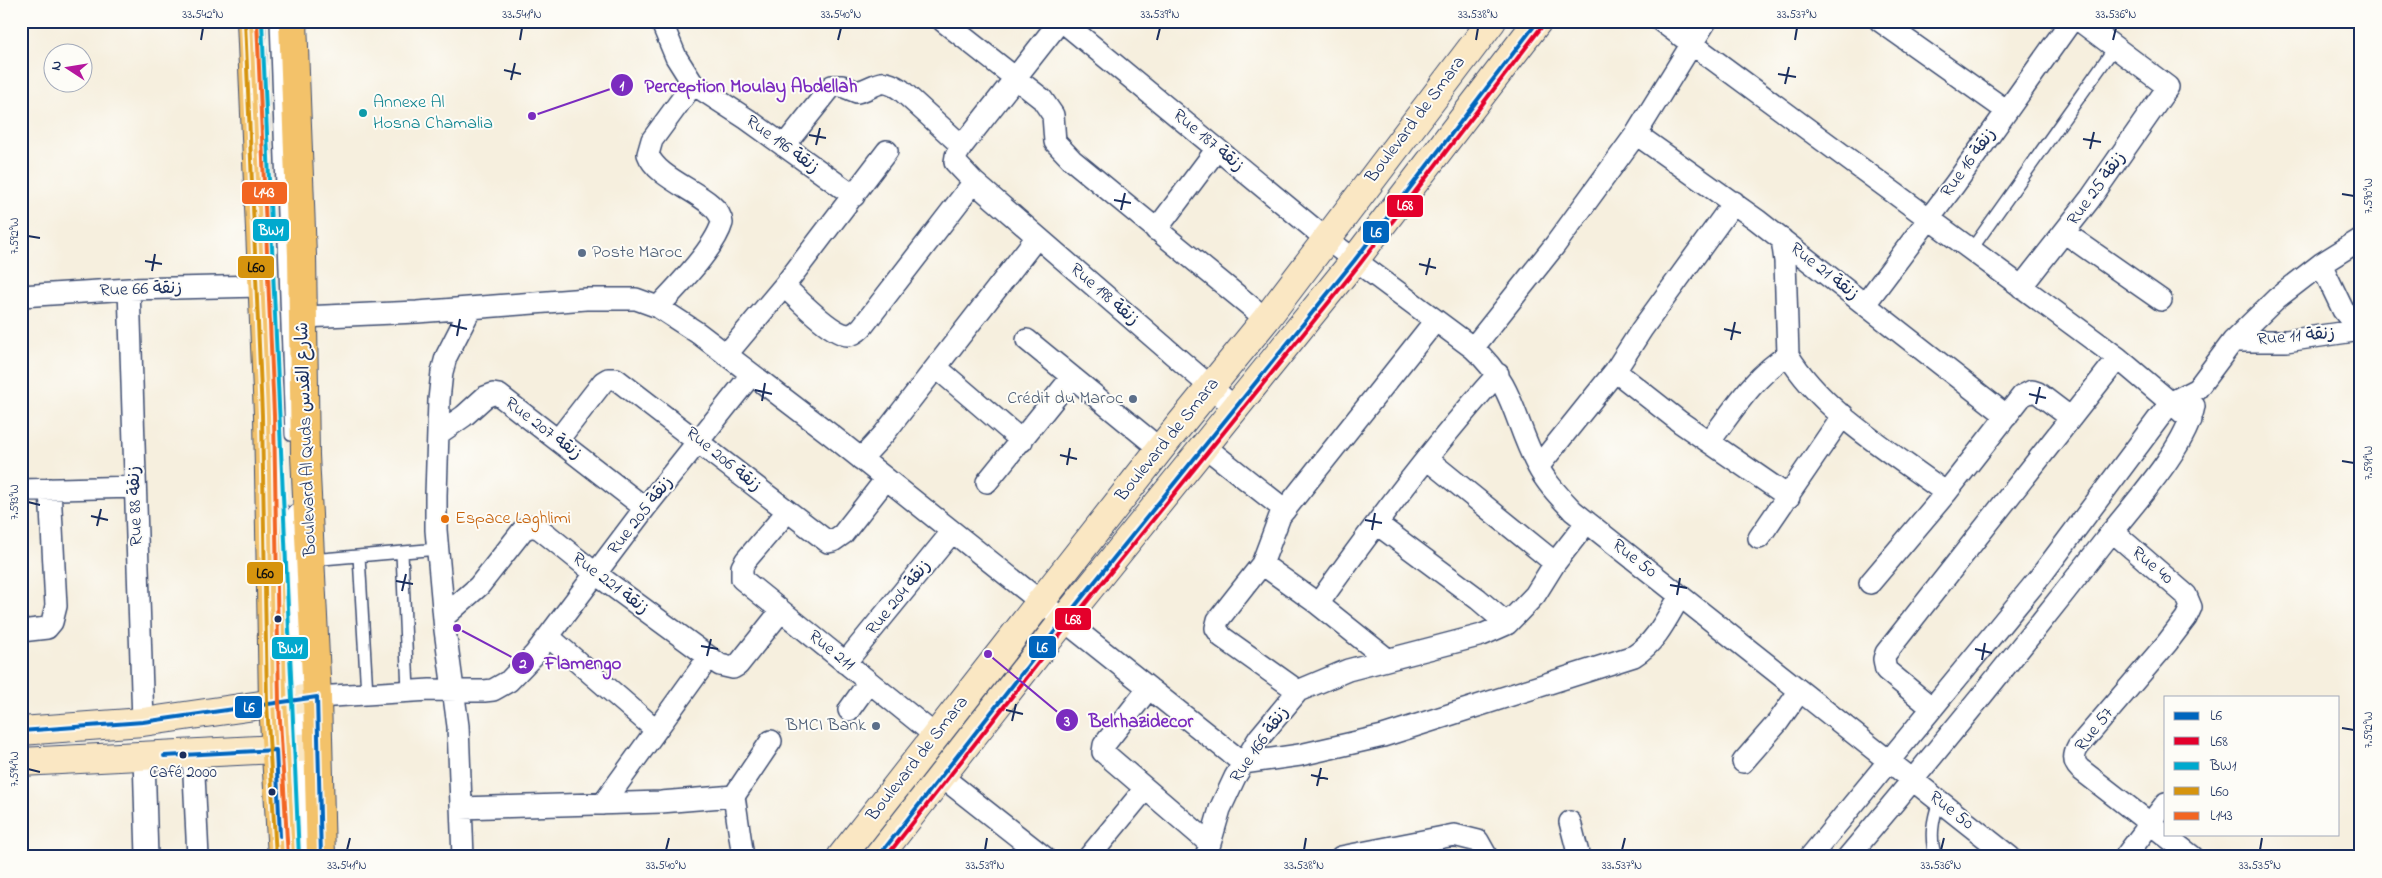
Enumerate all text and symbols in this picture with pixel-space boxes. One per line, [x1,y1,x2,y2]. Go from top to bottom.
text: 33.542°N [182,6,224,24]
text: 33.541°N [502,6,542,24]
text: 33.540°N [821,6,861,24]
text: 33.539°N [1140,6,1180,24]
text: 33.538°N [1458,6,1498,24]
text: 33.537°N [1777,6,1817,24]
text: 33.536°N [2096,6,2136,24]
north arrow [42,42,92,92]
street label: Boulevard de Smara [1359,51,1472,190]
text: N [45,59,68,72]
callout: Perception Moulay Abdellah [609,68,867,102]
text: Perception Moulay Abdellah [645,74,857,103]
text: 1 [620,75,625,97]
place label: Annexe Al Hosna Chamalia [373,90,493,137]
street label: Rue 187 زنقة [1166,103,1250,179]
marker: Annexe Al Hosna Chamalia [357,107,369,119]
street label: Rue 196 زنقة [740,109,824,181]
street label: Rue 16 زنقة [1935,123,2003,203]
street label: Rue 25 زنقة [2061,147,2133,231]
text: 7.590°W [2360,178,2378,214]
line badge: L143 [241,181,288,205]
text: L143 [253,183,275,204]
line badge: L68 [1386,194,1424,218]
text: L68 [1397,196,1414,217]
text: 7.592°W [6,218,24,254]
line badge: BW1 [252,218,290,242]
line badge: L6 [1362,220,1390,244]
text: BW1 [258,221,284,242]
text: L6 [1370,223,1383,244]
street label: Rue 21 زنقة [1784,237,1864,307]
place label: Poste Maroc [592,240,682,266]
marker: Poste Maroc [576,247,588,259]
line badge: L60 [237,255,275,279]
street label: Rue 198 زنقة [1064,257,1144,333]
text: L60 [247,258,265,279]
street label: Rue 66 زنقة [99,276,183,304]
street label: Rue 11 زنقة [2256,321,2336,353]
street label: Boulevard Al Quds شارع القدس [290,322,324,557]
street label: Boulevard de Smara [1109,372,1226,508]
place label: Crédit du Maroc [1007,386,1123,412]
street label: Rue 207 زنقة [499,391,587,467]
marker: Crédit du Maroc [1127,393,1139,405]
street label: Rue 206 زنقة [679,421,767,499]
text: 7.591°W [2360,446,2378,480]
street label: Rue 88 زنقة [122,465,150,547]
street label: Rue 205 زنقة [602,471,680,561]
text: 7.593°W [6,484,24,520]
place label: Espace Laghlimi [455,506,571,533]
marker: Espace Laghlimi [439,513,451,525]
street label: Rue 50 [1606,533,1662,585]
street label: Rue 40 [2125,541,2179,592]
street label: Rue 221 زنقة [566,546,654,622]
street label: Rue 204 زنقة [860,554,938,642]
line badge: L60 [246,561,284,585]
text: L60 [256,564,274,585]
line badge: L68 [1054,607,1092,631]
text: L68 [1065,610,1082,631]
unlabelled marker [273,614,283,624]
street label: Rue 211 [802,624,860,678]
line badge: L6 [1028,635,1057,659]
line badge: BW1 [271,636,309,660]
text: L6 [1036,638,1049,659]
text: BW1 [277,639,303,660]
callout: Flamengo [510,646,632,680]
text: Flamengo [544,651,622,680]
text: 2 [518,653,527,675]
street label: Boulevard de Smara [860,691,975,828]
line badge: L6 [234,695,263,719]
legend [2164,696,2340,836]
text: L6 [243,698,256,719]
street label: Rue 166 زنقة [1224,701,1296,789]
street label: Rue 57 [2069,702,2121,758]
callout: Belrhazidecor [1054,703,1204,737]
text: L6 [2210,705,2223,727]
text: Belrhazidecor [1088,709,1194,736]
text: 3 [1063,711,1070,733]
text: 7.592°W [2360,712,2378,748]
place label: BMCI Bank [785,713,866,739]
marker: BMCI Bank [870,720,882,732]
text: L68 [2210,731,2228,753]
marker: Café 2000 [178,750,188,760]
text: 7.594°W [6,751,24,787]
text: BW1 [2209,755,2237,777]
place label: Café 2000 [149,760,217,785]
text: L60 [2210,781,2229,803]
street label: Rue 50 [1923,785,1979,837]
unlabelled marker [267,787,277,797]
text: L143 [2210,805,2233,827]
text: 33.541°N [327,857,367,875]
text: 33.540°N [646,857,686,875]
text: 33.539°N [965,857,1005,875]
text: 33.538°N [1284,857,1324,875]
text: 33.537°N [1602,857,1642,875]
text: 33.536°N [1921,857,1961,875]
text: 33.535°N [2239,857,2281,875]

